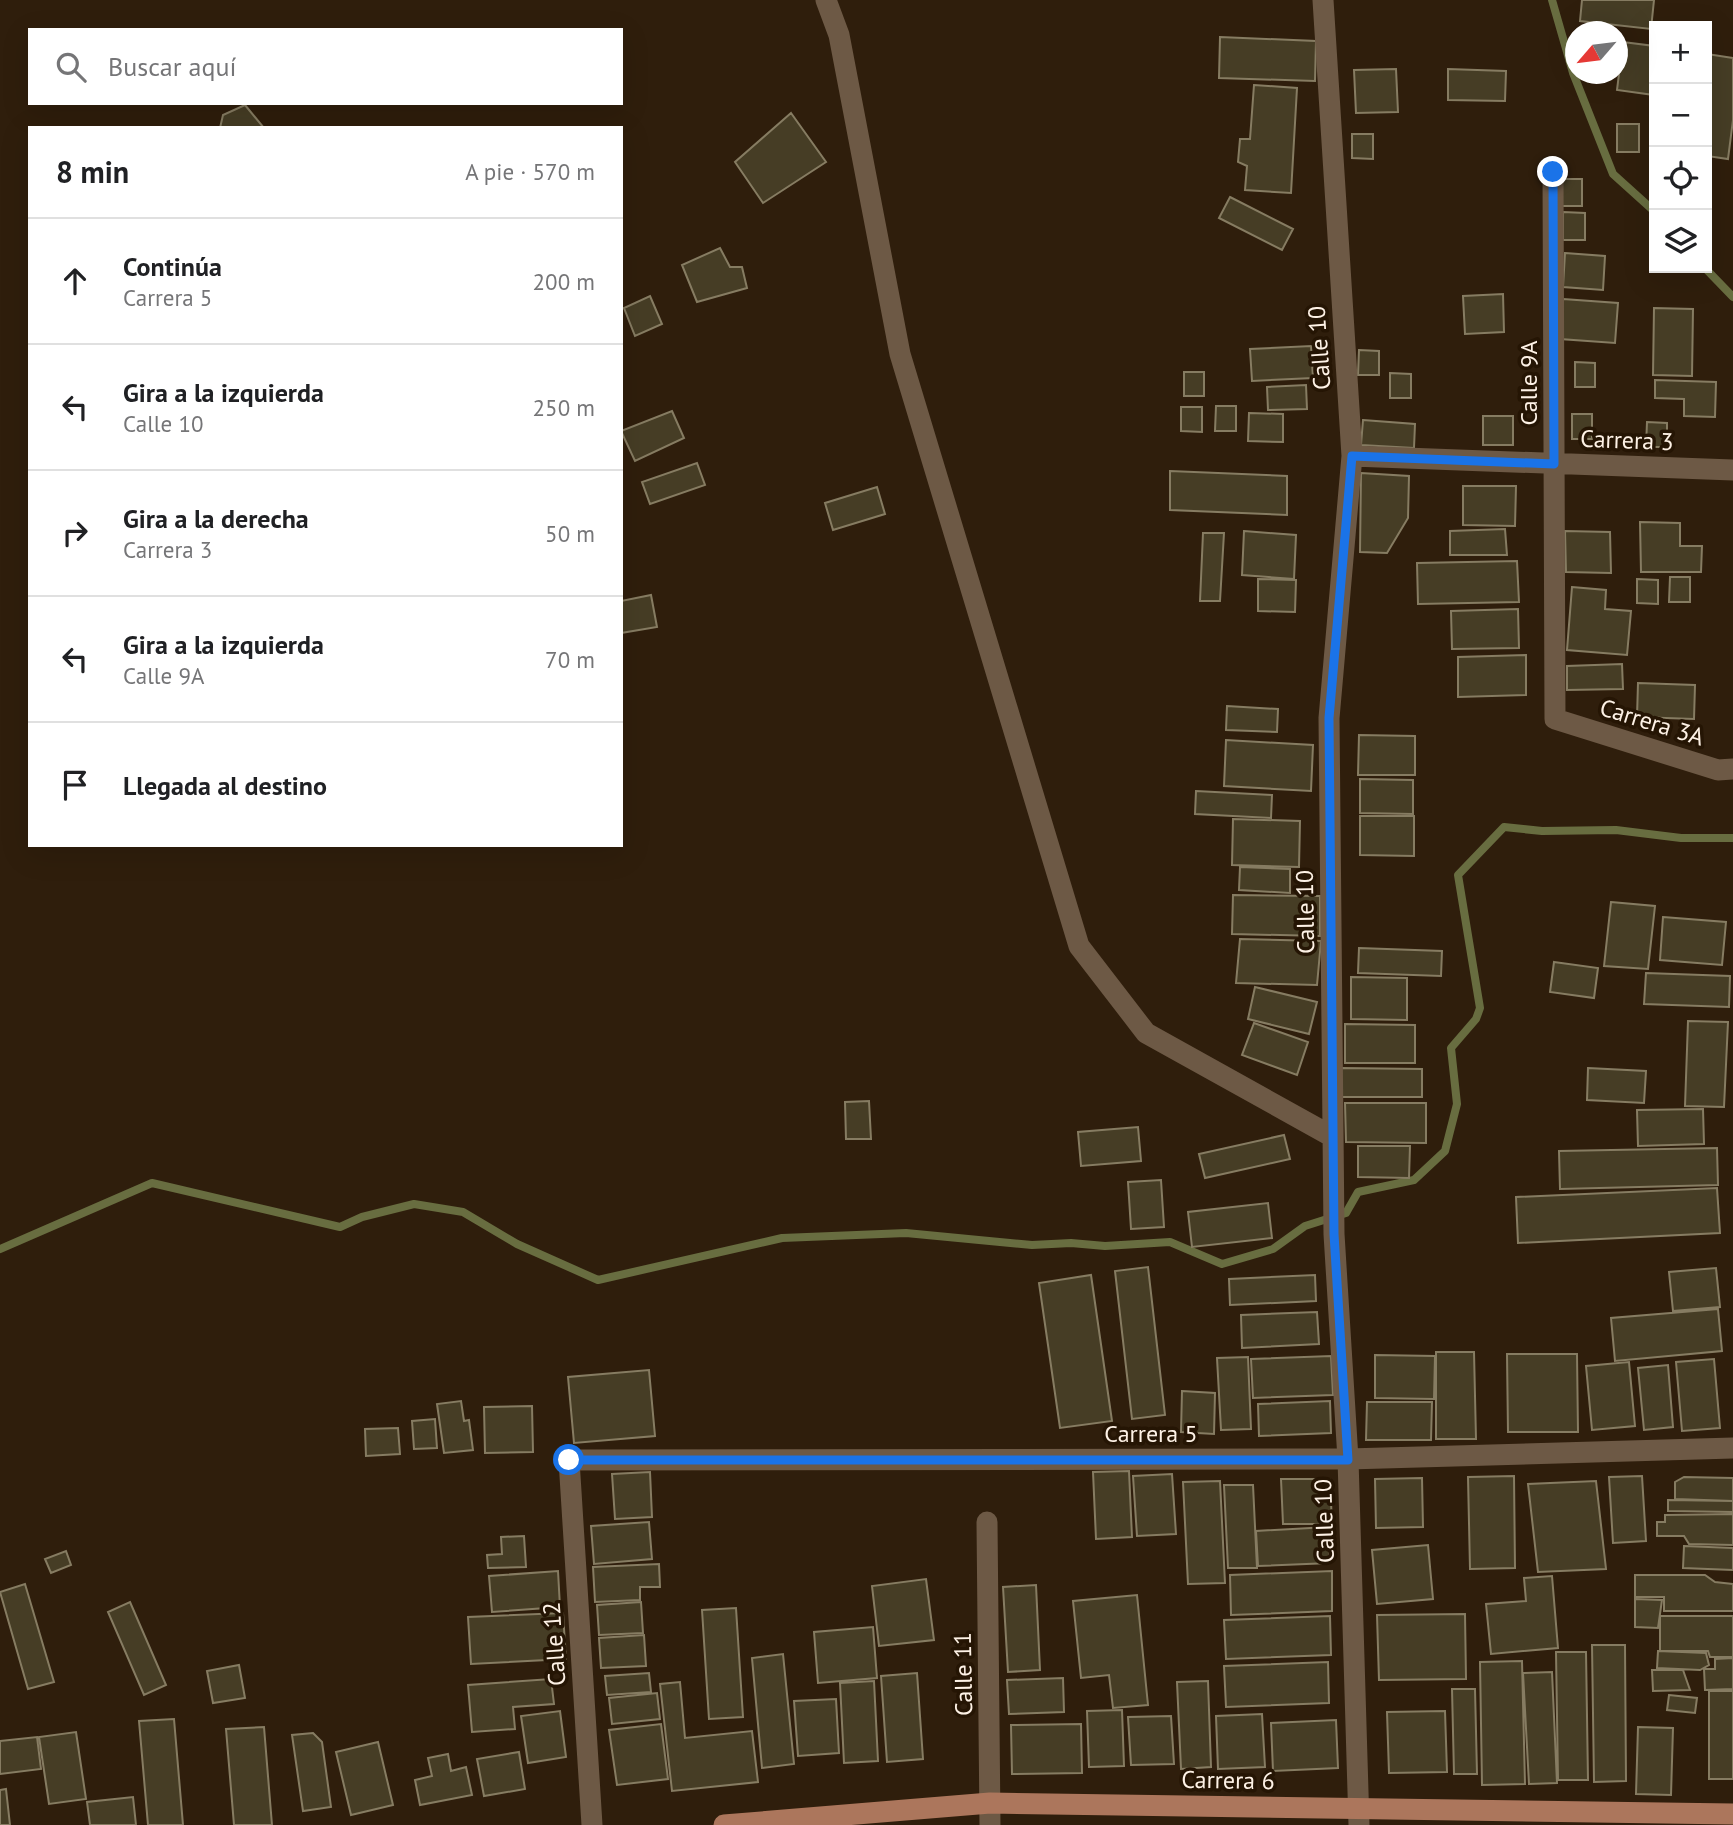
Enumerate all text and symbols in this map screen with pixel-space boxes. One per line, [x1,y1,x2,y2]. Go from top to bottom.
north arrow [1565,21,1628,84]
map controls [1649,21,1712,273]
button: + [1649,21,1712,84]
search box [28,28,623,105]
icon: search [52,48,90,86]
text: Buscar aquí [108,50,236,83]
button: − [1649,84,1712,147]
button: locate [1649,147,1712,210]
text: 8 min [56,152,129,191]
route end [1537,156,1568,187]
text: A pie · 570 m [465,157,595,186]
button: layers [1649,210,1712,273]
text: Continúa [123,250,222,283]
icon: ahead [56,262,94,300]
text: 200 m [533,267,595,296]
text: Carrera 5 [123,283,212,312]
street label: Calle 10 [1301,305,1337,391]
street label: Calle 9A [1513,341,1544,425]
text: Gira a la izquierda [123,376,324,409]
icon: left [56,388,94,426]
text: 250 m [533,393,595,422]
text: Calle 10 [123,409,203,438]
street label: Carrera 3 [1580,423,1674,457]
text: Gira a la derecha [123,502,309,535]
icon: right [56,514,94,552]
text: 50 m [545,519,595,548]
text: Carrera 3 [123,535,212,564]
text: Gira a la izquierda [123,628,324,661]
icon: left [56,640,94,678]
text: 70 m [545,645,595,674]
text: Calle 9A [123,661,204,690]
street label: Carrera 3A [1596,691,1708,753]
icon: arrive [56,766,94,804]
text: Llegada al destino [123,769,327,802]
street label: Calle 10 [1289,870,1321,954]
street label: Carrera 5 [1104,1418,1198,1449]
route start [553,1444,584,1475]
street label: Calle 10 [1307,1478,1341,1564]
street label: Calle 12 [536,1601,572,1687]
street label: Calle 11 [947,1632,979,1716]
street label: Carrera 6 [1181,1764,1275,1796]

